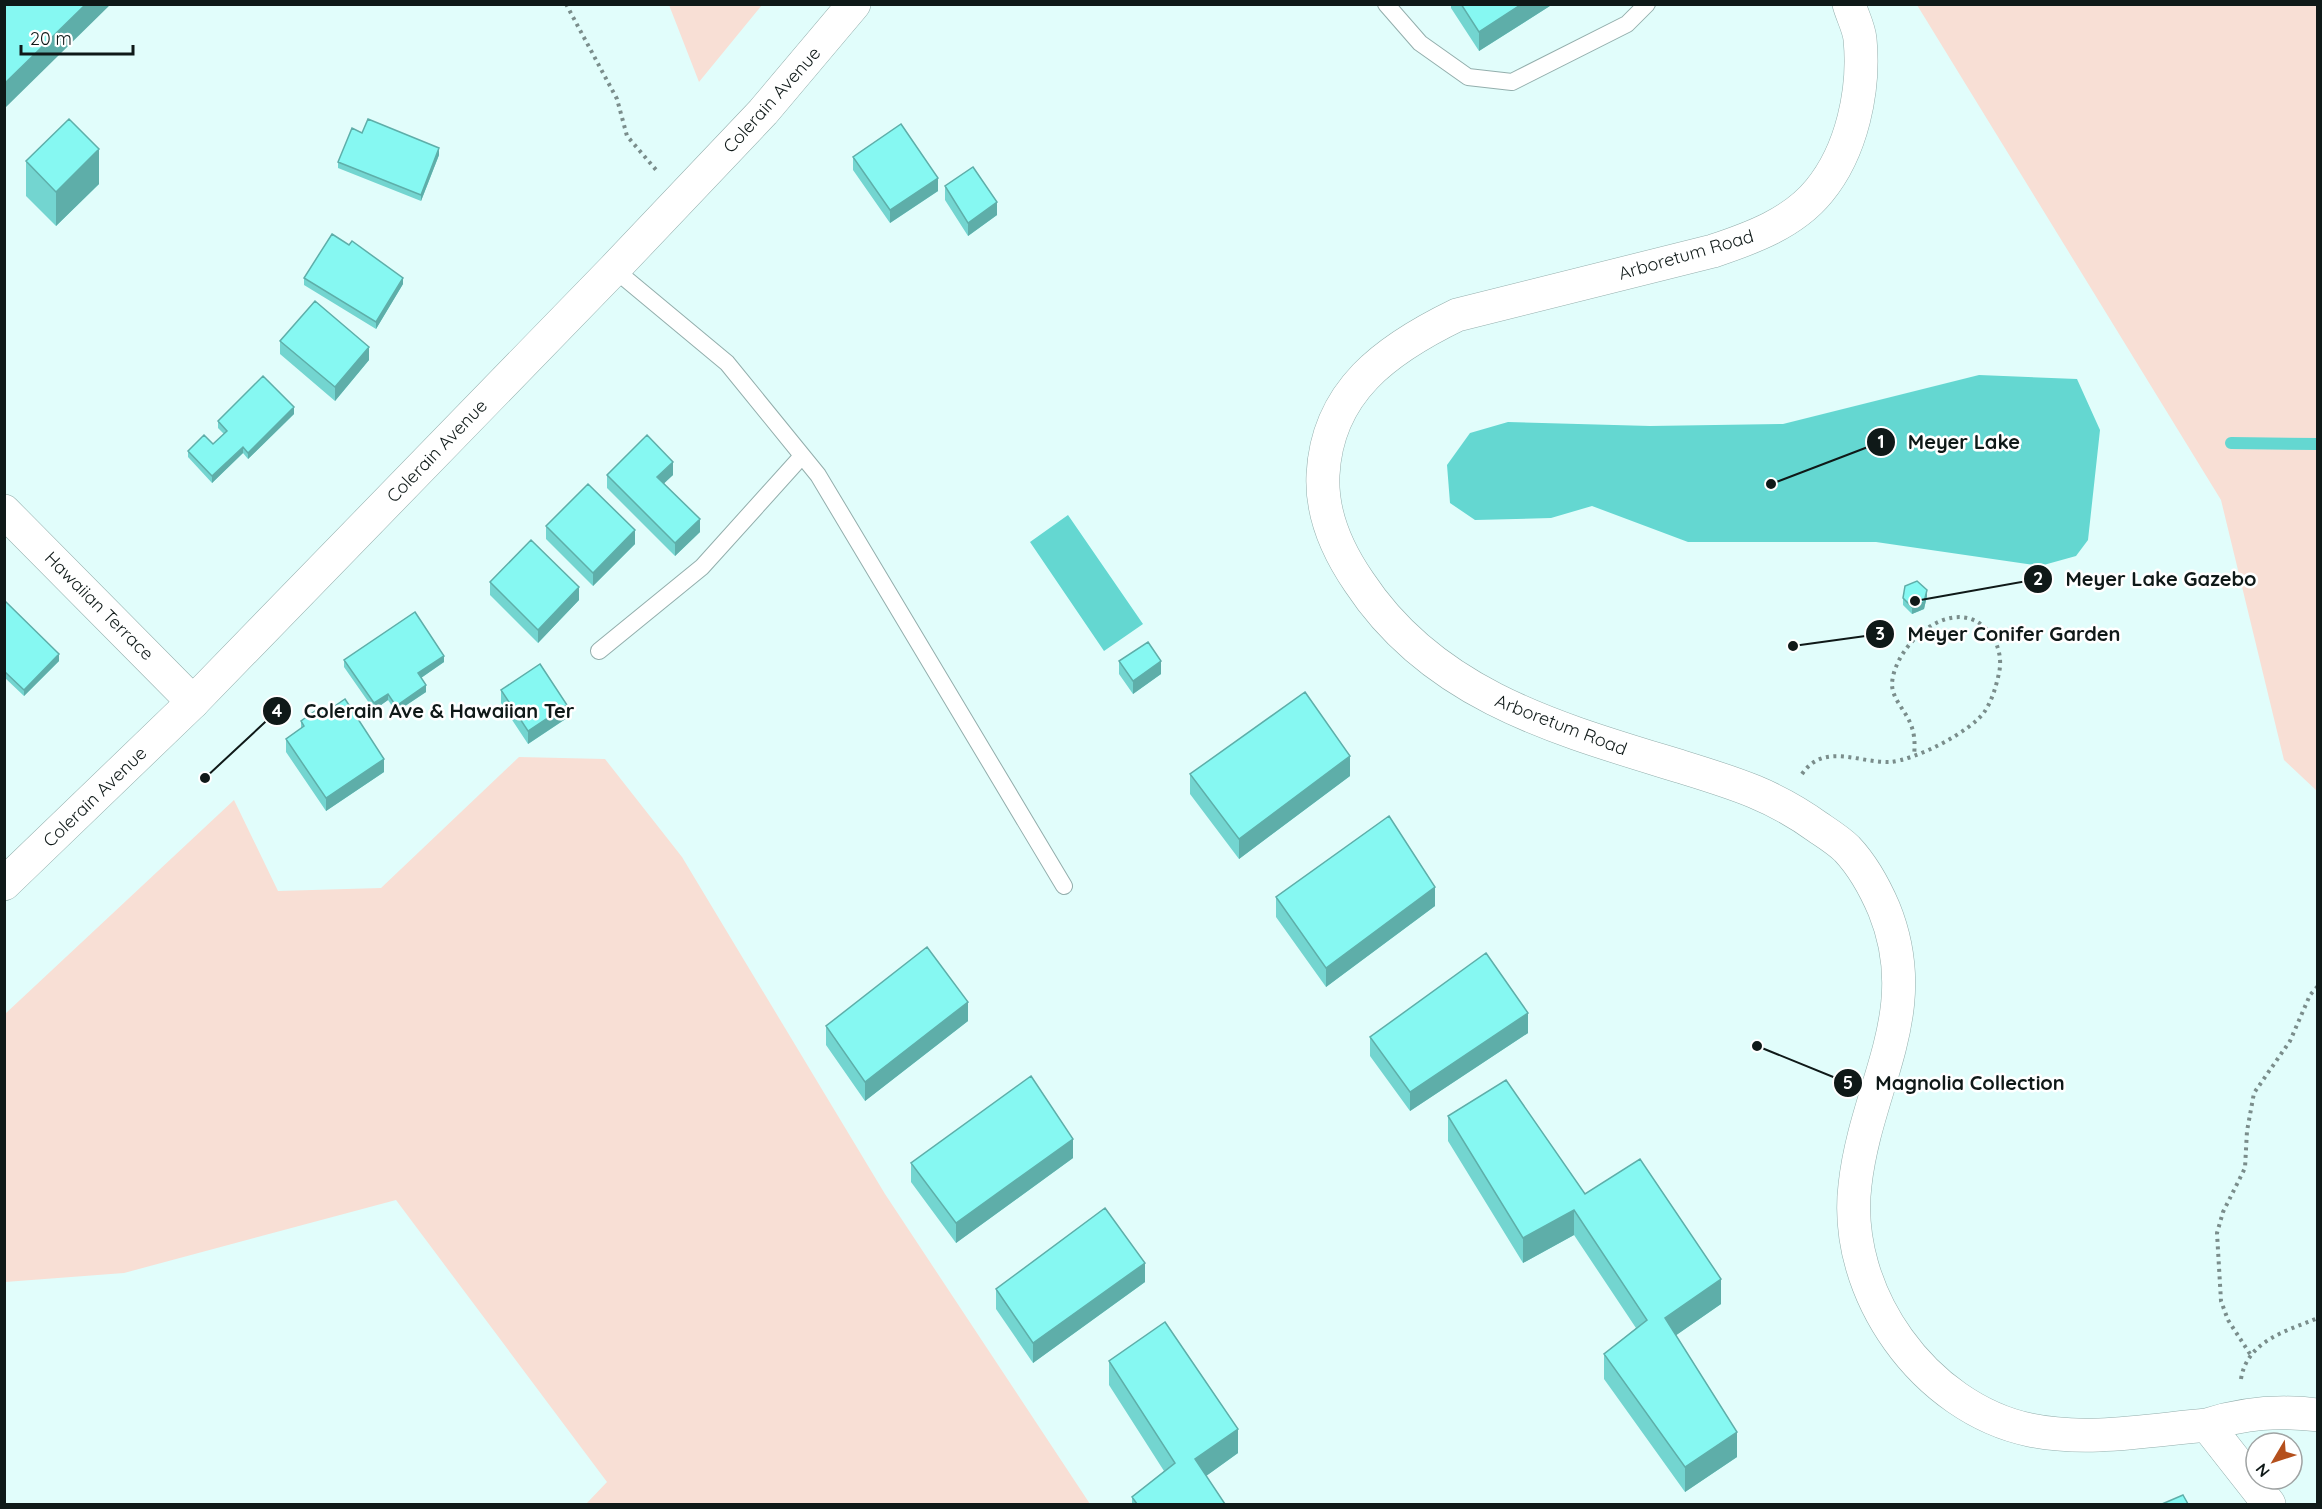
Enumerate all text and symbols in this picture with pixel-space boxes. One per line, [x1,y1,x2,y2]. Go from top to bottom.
scale bar [21,18,134,56]
text: 20 m [30,27,72,50]
street label: Colerain Avenue [718,42,825,158]
street label: Arboretum Road [1616,224,1756,285]
street label: Colerain Avenue [381,394,492,507]
callout: Meyer Lake [1866,423,2032,461]
text: Meyer Lake [1908,429,2020,454]
text: 1 [1877,430,1885,453]
street label: Hawaiian Terrace [40,546,159,665]
callout: Meyer Lake Gazebo [2023,560,2268,598]
text: Meyer Lake Gazebo [2065,566,2257,591]
text: 2 [2033,567,2043,590]
callout: Meyer Conifer Garden [1865,615,2132,653]
text: Meyer Conifer Garden [1908,621,2120,646]
text: 3 [1875,622,1885,645]
street label: Arboretum Road [1492,689,1630,760]
callout: Colerain Ave & Hawaiian Ter [262,692,587,730]
text: Colerain Ave & Hawaiian Ter [304,698,575,723]
text: 4 [272,699,283,722]
street label: Colerain Avenue [38,741,151,852]
callout: Magnolia Collection [1833,1064,2076,1102]
text: Magnolia Collection [1875,1070,2065,1095]
text: 5 [1843,1071,1853,1094]
north arrow [2244,1431,2304,1491]
text: N [2251,1460,2274,1481]

